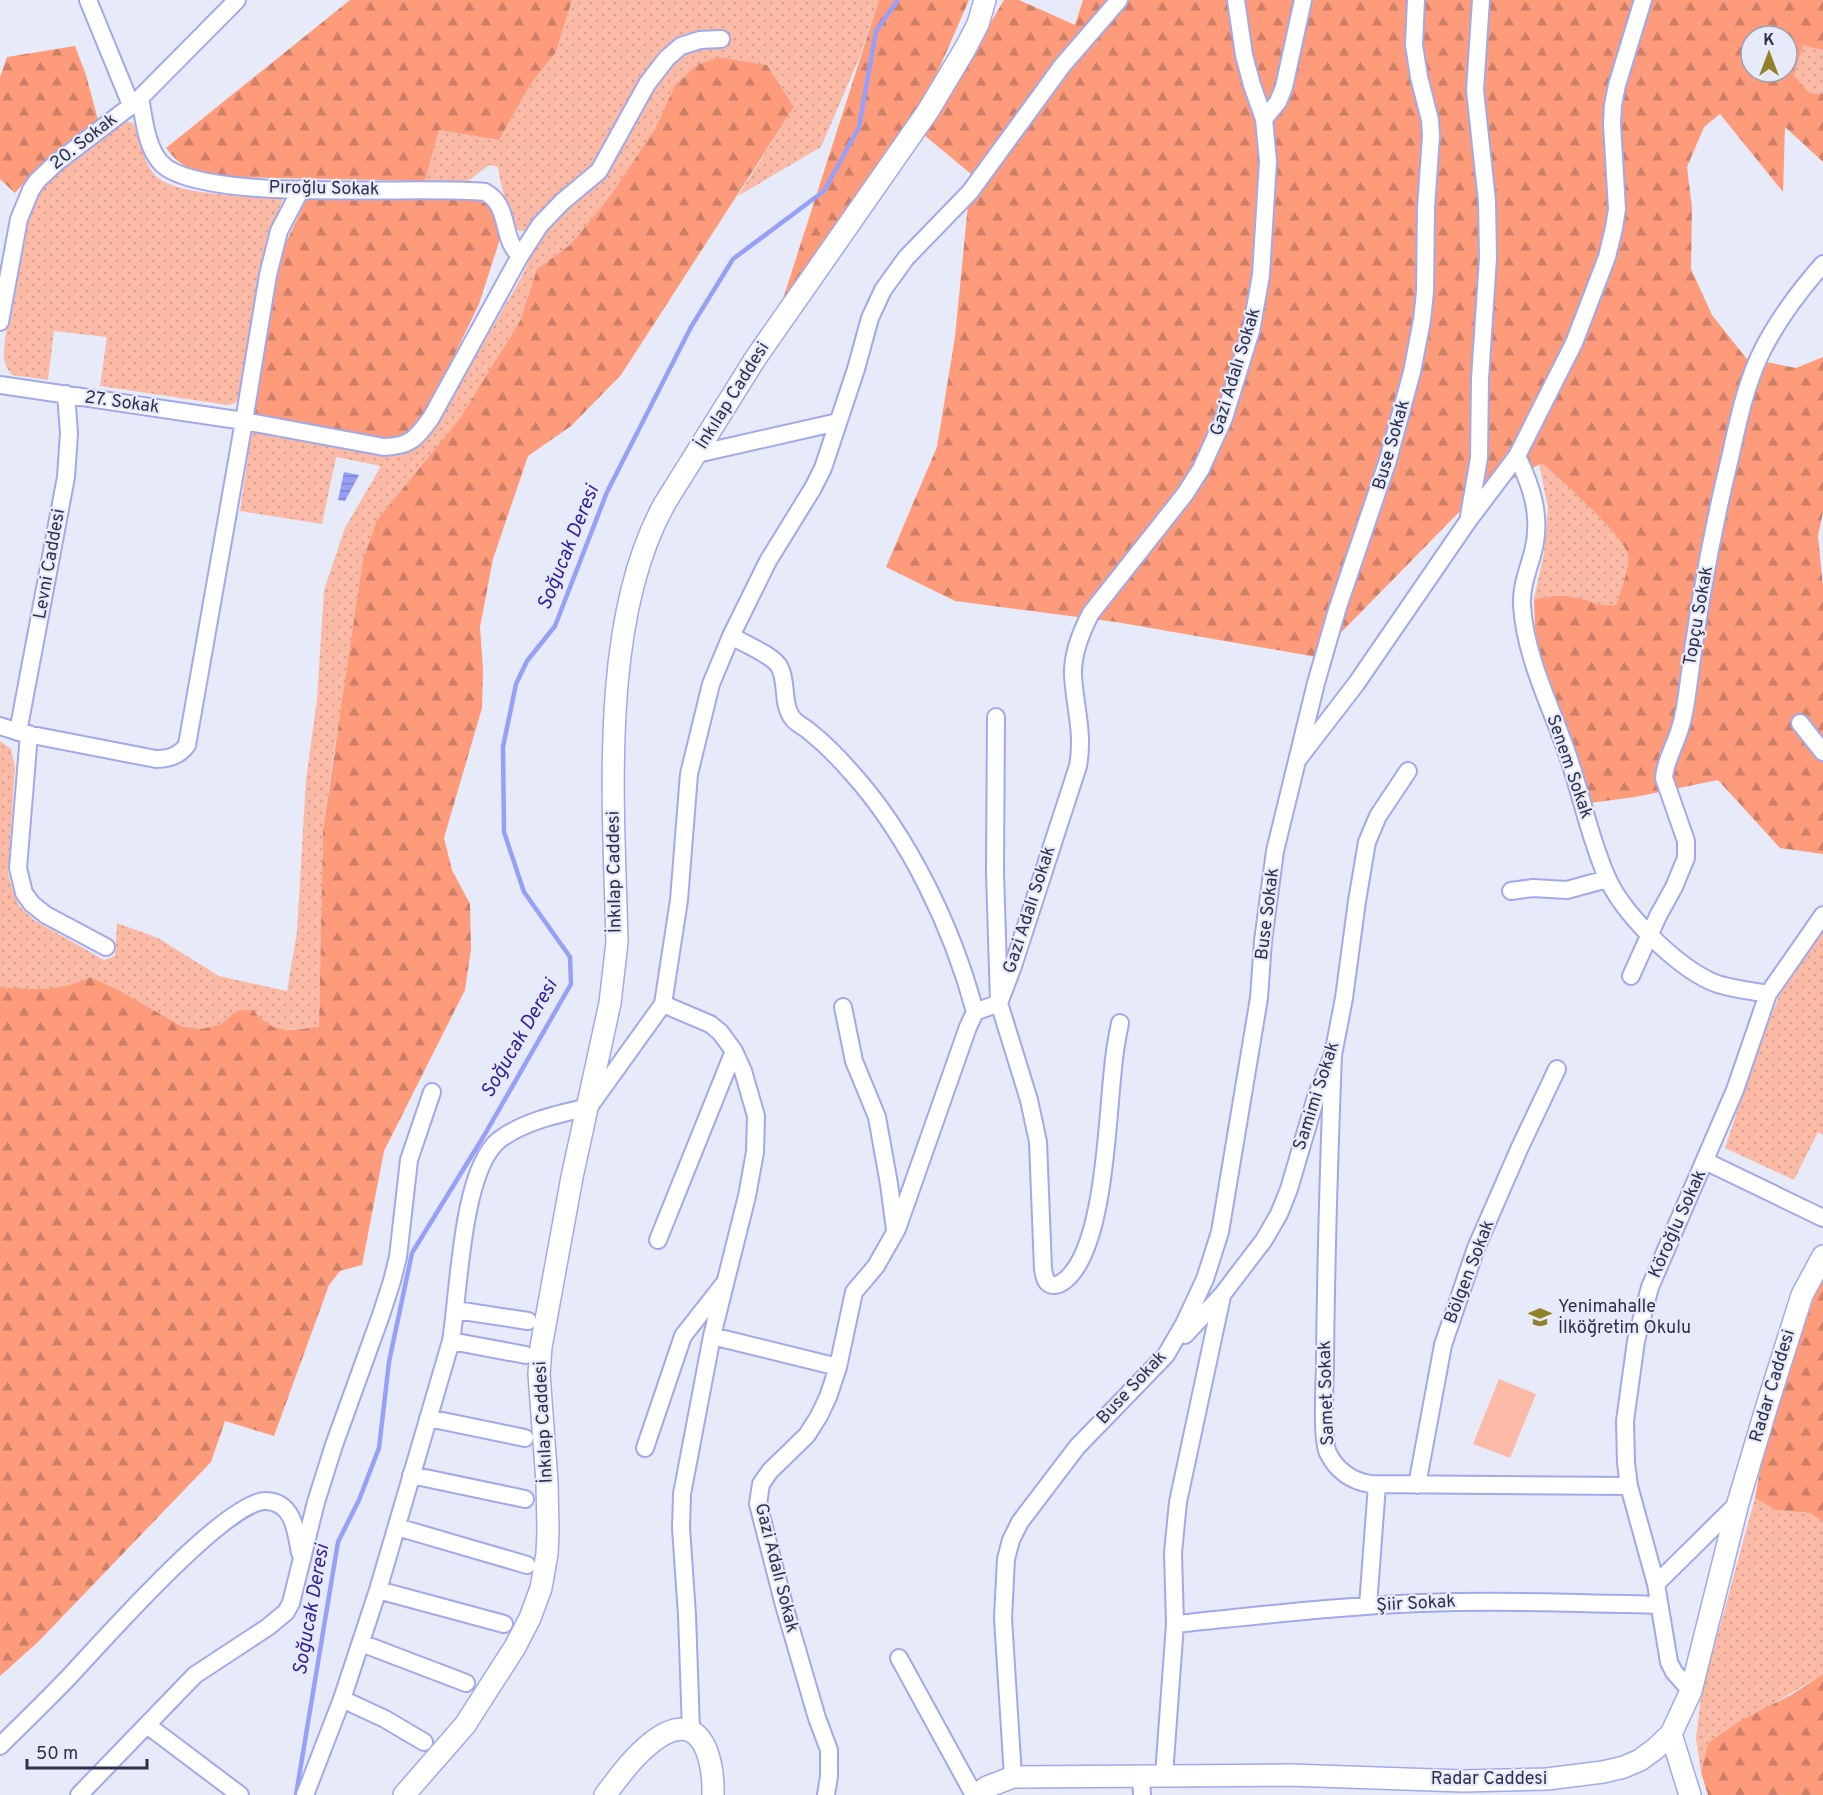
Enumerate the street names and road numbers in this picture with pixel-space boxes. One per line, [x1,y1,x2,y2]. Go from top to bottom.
street label: 20. Sokak [46,108,122,176]
street label: Pıroğlu Sokak [268,177,380,201]
street label: Gazi Adalı Sokak [1206,305,1266,439]
street label: İnkılap Caddesi [689,337,775,454]
street label: 27. Sokak [83,386,161,420]
street label: Buse Sokak [1368,397,1416,493]
street label: Levni Caddesi [29,507,71,621]
street label: Topçu Sokak [1679,564,1719,668]
street label: Senem Sokak [1540,712,1598,822]
street label: İnkılap Caddesi [600,811,628,933]
street label: Gazi Adalı Sokak [999,843,1061,977]
street label: Buse Sokak [1251,867,1285,961]
street label: Samimi Sokak [1289,1039,1345,1153]
street label: Köroğlu Sokak [1644,1166,1712,1282]
street label: Bölgen Sokak [1440,1217,1500,1327]
street label: Radar Caddesi [1745,1327,1801,1445]
street label: Samet Sokak [1314,1340,1340,1446]
street label: Buse Sokak [1092,1346,1172,1430]
street label: İnkılap Caddesi [527,1360,559,1484]
street label: Gazi Adalı Sokak [749,1501,803,1635]
street label: Şiir Sokak [1376,1590,1456,1618]
street label: Radar Caddesi [1431,1768,1547,1791]

